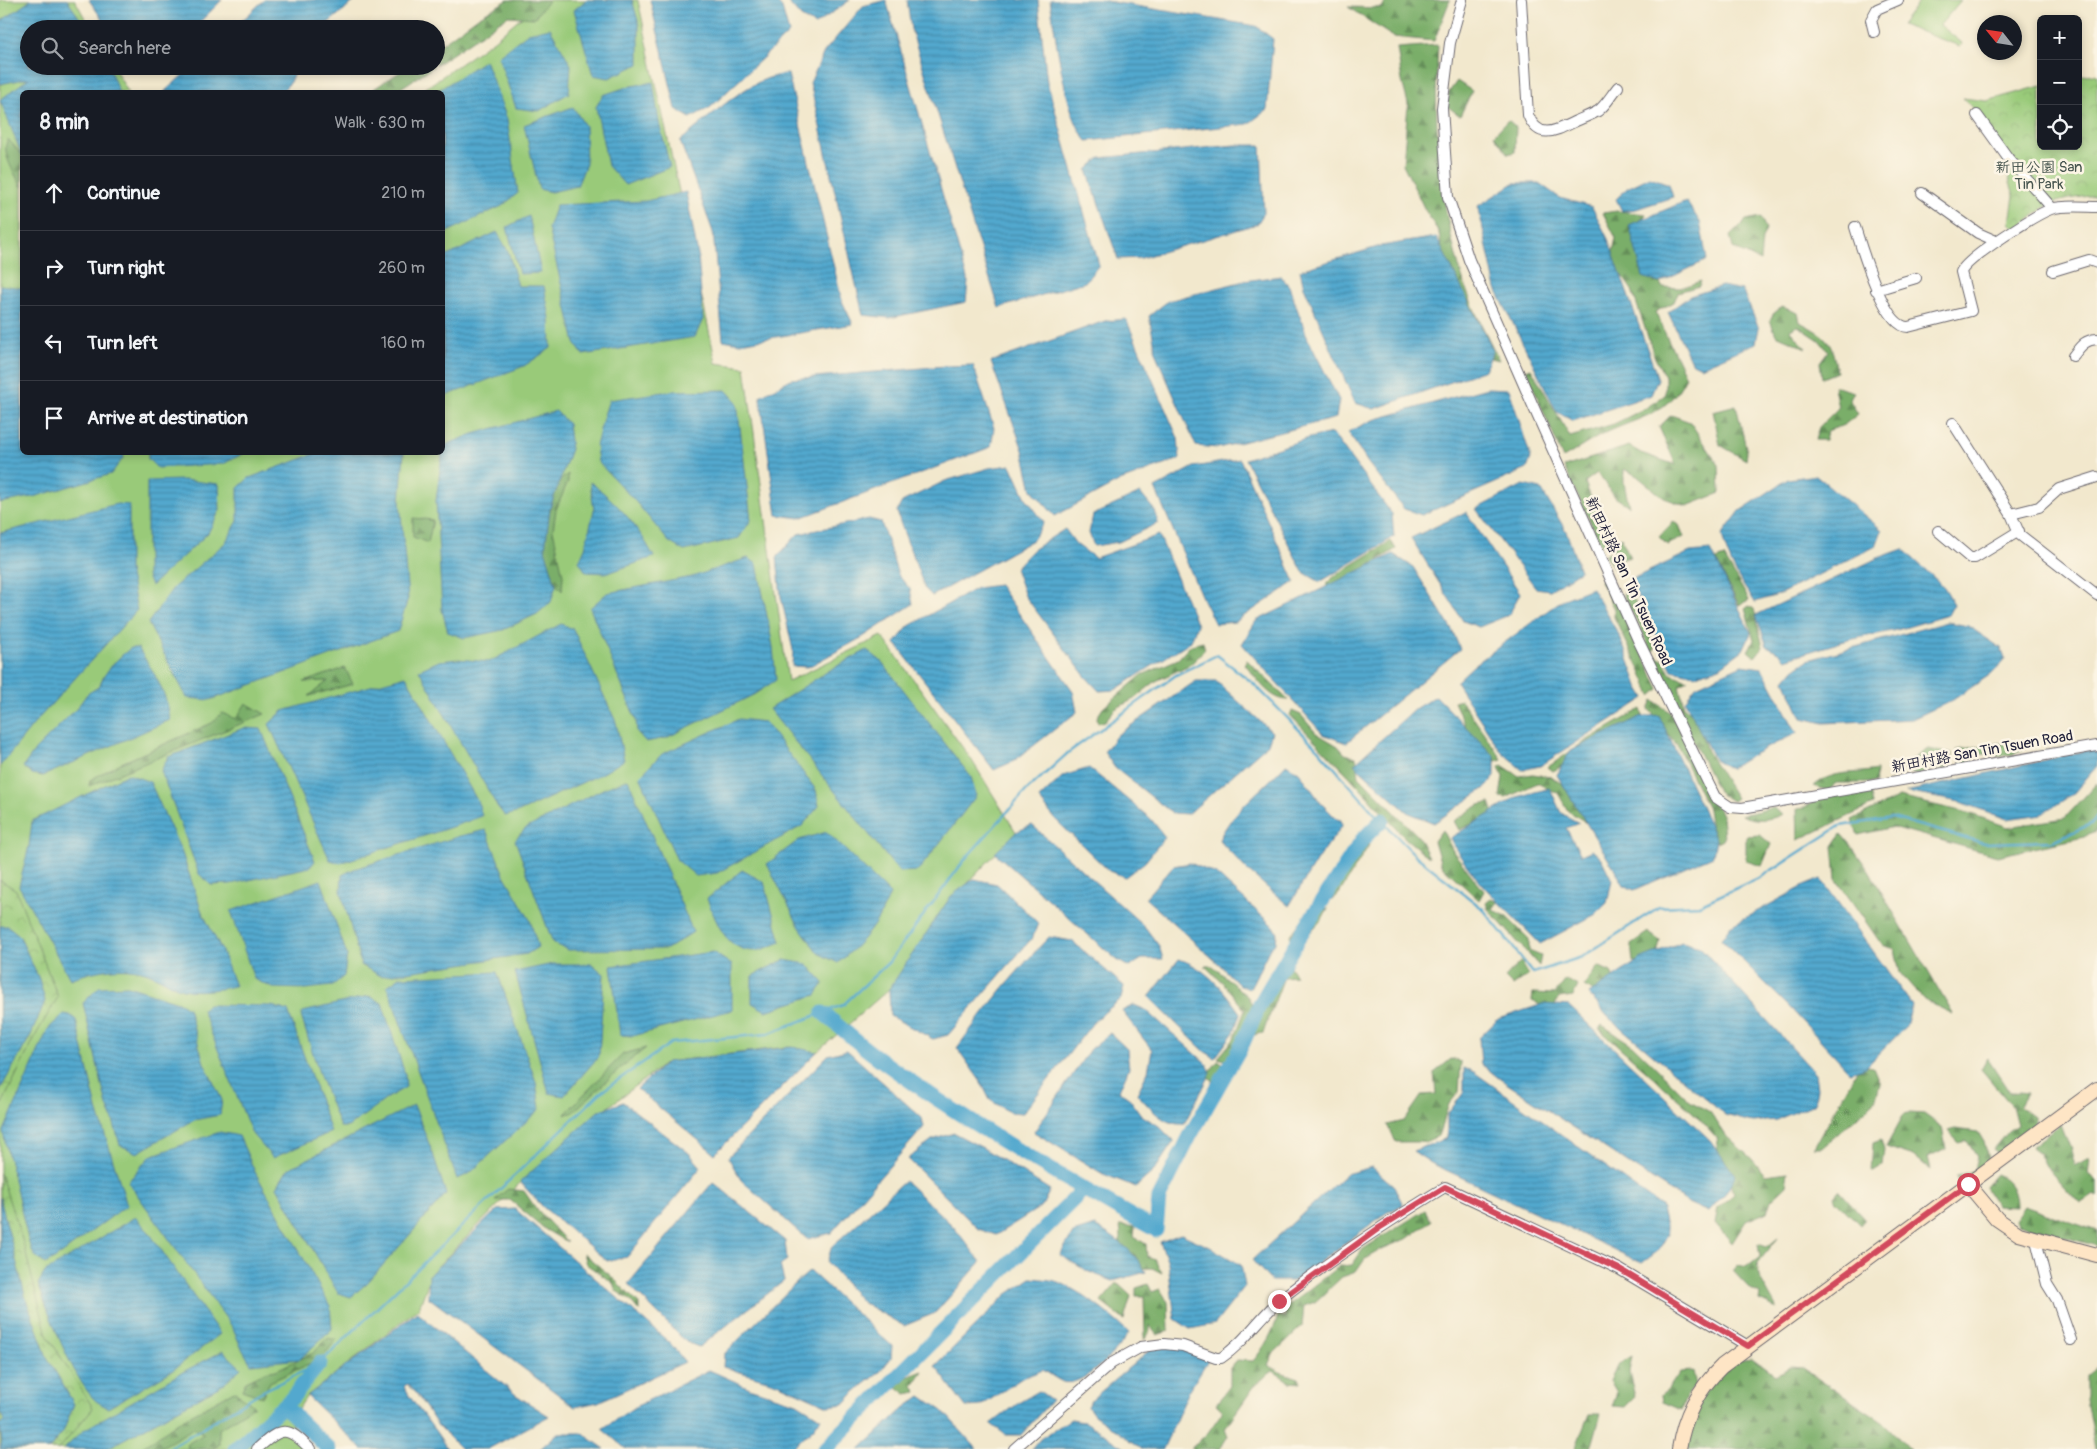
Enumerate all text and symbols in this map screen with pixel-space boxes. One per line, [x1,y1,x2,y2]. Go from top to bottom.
north arrow [1977,15,2022,60]
map controls [2037,15,2082,150]
button: + [2037,15,2082,60]
search box [20,20,445,75]
icon: search [38,34,66,62]
text: Search here [78,36,171,60]
button: − [2037,60,2082,105]
button: locate [2037,105,2082,150]
text: 8 min [40,109,89,136]
text: Walk · 630 m [334,113,425,133]
park label: 新田公園 San Tin Park [1995,158,2083,194]
icon: ahead [40,179,68,207]
text: Continue [87,181,160,205]
text: 210 m [381,183,425,203]
icon: right [40,254,68,282]
text: Turn right [87,256,165,280]
text: 260 m [378,258,425,278]
icon: left [40,329,68,357]
text: Turn left [87,331,157,355]
text: 160 m [381,333,425,353]
icon: arrive [40,404,68,432]
text: Arrive at destination [87,406,248,430]
street label: 新田村路 San Tin Tsuen Road [1581,494,1676,669]
street label: 新田村路 San Tin Tsuen Road [1890,726,2074,777]
route start [1957,1173,1980,1196]
route end [1268,1290,1291,1313]

